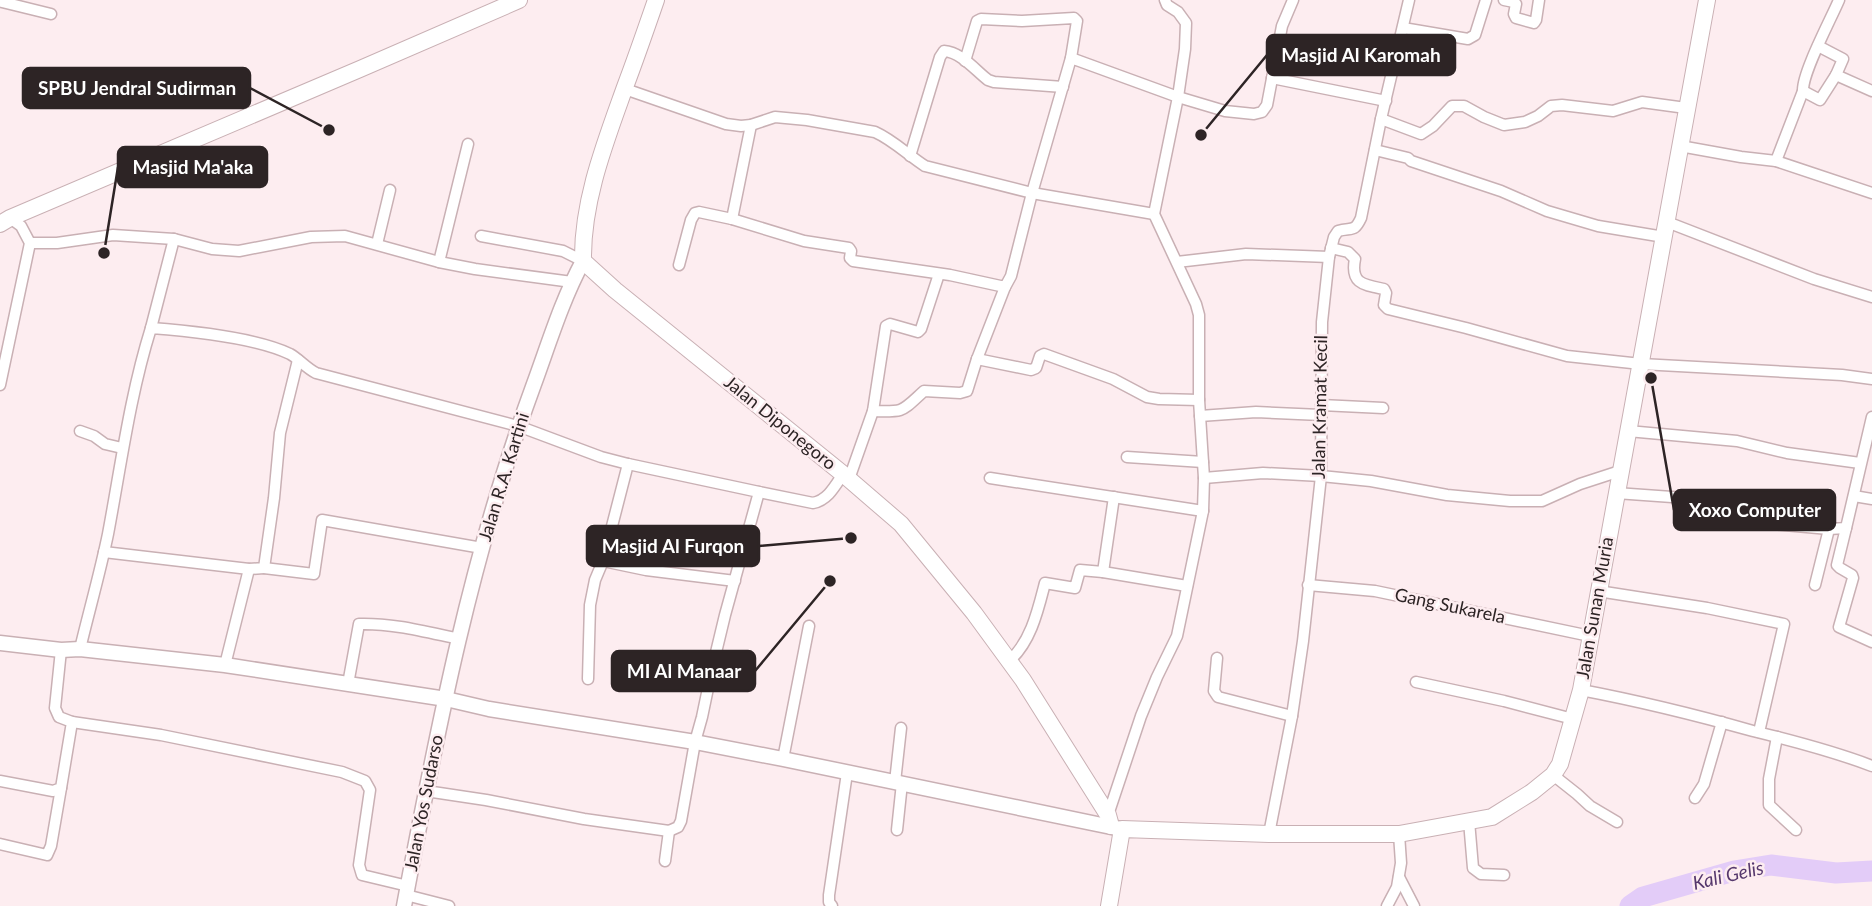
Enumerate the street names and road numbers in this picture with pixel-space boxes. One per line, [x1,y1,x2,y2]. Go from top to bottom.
street label: Jalan Kramat Kecil [1307,335,1331,479]
street label: Jalan Diponegoro [720,370,841,474]
street label: Jalan R.A. Kartini [473,410,533,544]
street label: Jalan Sunan Muria [1571,535,1617,681]
street label: Gang Sukarela [1393,583,1508,627]
street label: Jalan Yos Sudarso [399,733,447,873]

